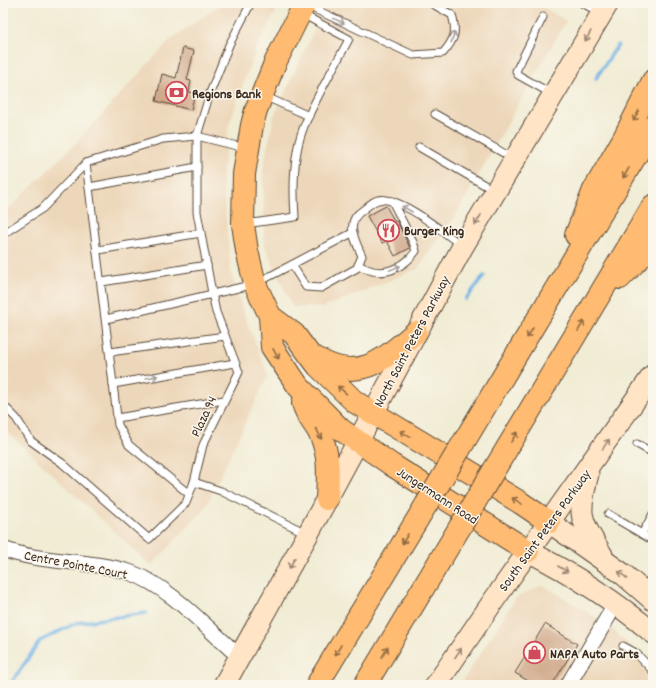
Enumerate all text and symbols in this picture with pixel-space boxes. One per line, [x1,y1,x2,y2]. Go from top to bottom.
one-way arrow [333,18,345,25]
one-way arrow [583,30,591,42]
one-way arrow [450,31,457,44]
bank icon: Regions Bank [163,80,189,106]
place label: Regions Bank [192,85,261,105]
one-way arrow [632,109,639,121]
one-way arrow [621,167,629,179]
one-way arrow [401,204,413,212]
one-way arrow [474,214,482,225]
restaurant icon: Burger King [375,217,401,243]
place label: Burger King [404,222,464,242]
one-way arrow [388,263,400,271]
street label: North Saint Peters Parkway [370,272,456,411]
one-way arrow [578,320,586,332]
one-way arrow [525,327,533,339]
one-way arrow [272,348,280,359]
one-way arrow [145,373,158,381]
one-way arrow [336,385,347,394]
street label: Plaza 94 [187,393,223,441]
one-way arrow [316,428,324,440]
one-way arrow [399,429,411,437]
one-way arrow [511,431,519,443]
one-way arrow [602,438,610,449]
street label: Jungermann Road [392,463,482,531]
street label: South Saint Peters Parkway [494,466,597,596]
one-way arrow [511,496,523,504]
one-way arrow [401,533,409,545]
street label: Centre Pointe Court [22,546,129,586]
one-way arrow [288,557,296,569]
one-way arrow [557,566,569,574]
one-way arrow [618,570,629,579]
shop icon: NAPA Auto Parts [521,640,547,666]
one-way arrow [334,644,342,655]
place label: NAPA Auto Parts [550,645,639,665]
one-way arrow [382,646,390,658]
one-way arrow [454,647,462,658]

